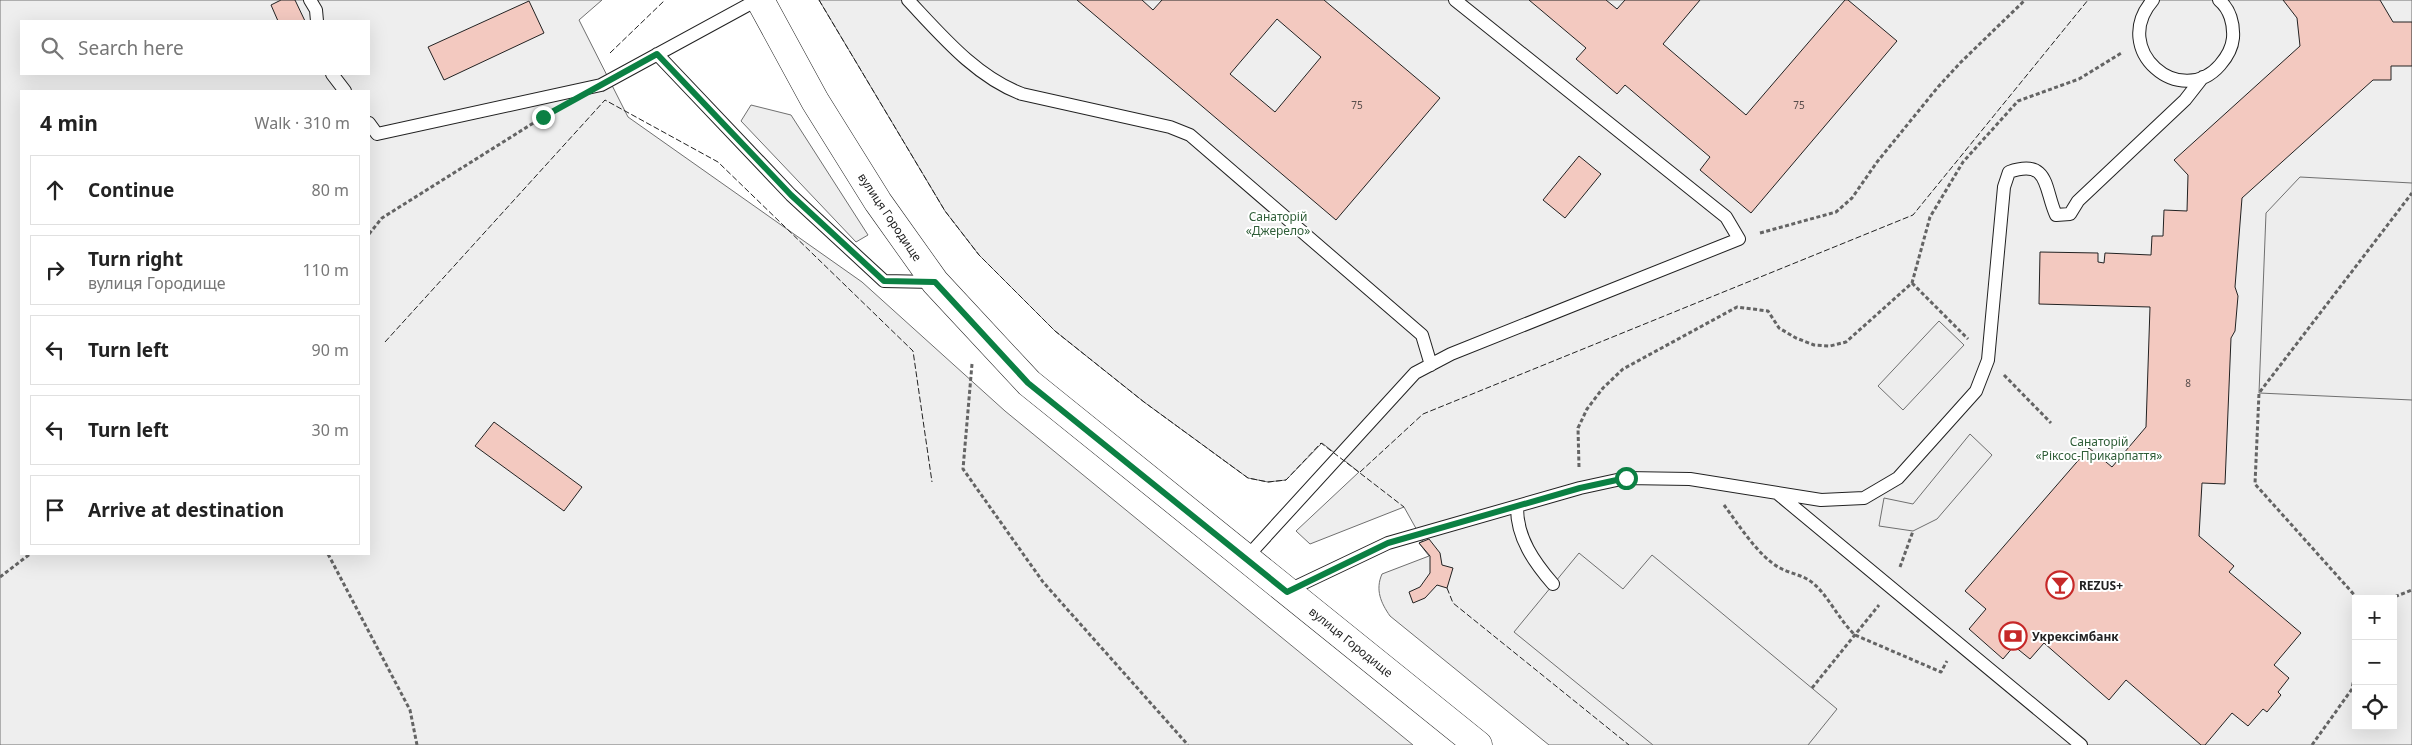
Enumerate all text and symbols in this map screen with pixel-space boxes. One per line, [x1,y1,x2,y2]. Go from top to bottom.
search box [20,20,370,75]
icon: search [38,34,66,62]
text: Search here [78,35,184,61]
house number: 75 [1351,98,1363,112]
house number: 75 [1793,98,1805,112]
route end [532,106,555,129]
text: 4 min [40,109,98,137]
text: Walk · 310 m [255,112,350,134]
street label: вулиця Городище [854,169,926,265]
icon: ahead [41,176,69,204]
text: Continue [88,177,174,203]
text: 80 m [312,179,349,201]
park label: Санаторій «Джерело» [1246,208,1310,239]
text: Turn right [88,246,183,272]
icon: right [41,256,69,284]
text: 110 m [302,259,349,281]
text: вулиця Городище [88,272,226,294]
icon: left [41,336,69,364]
text: Turn left [88,337,169,363]
text: 90 m [312,339,349,361]
house number: 8 [2185,376,2191,390]
icon: left [41,416,69,444]
text: Turn left [88,417,169,443]
text: 30 m [312,419,349,441]
park label: Санаторій «Ріксос-Прикарпаття» [2036,433,2162,464]
route start [1615,467,1638,490]
icon: arrive [41,496,69,524]
text: Arrive at destination [88,497,284,523]
bar icon: REZUS+ [2045,570,2075,600]
place label: REZUS+ [2079,577,2123,594]
map controls [2352,595,2397,730]
button: + [2352,595,2397,640]
street label: вулиця Городище [1306,603,1397,681]
bank icon: Укрексімбанк [1998,621,2028,651]
place label: Укрексімбанк [2032,628,2119,645]
button: − [2352,640,2397,685]
button: locate [2352,685,2397,730]

